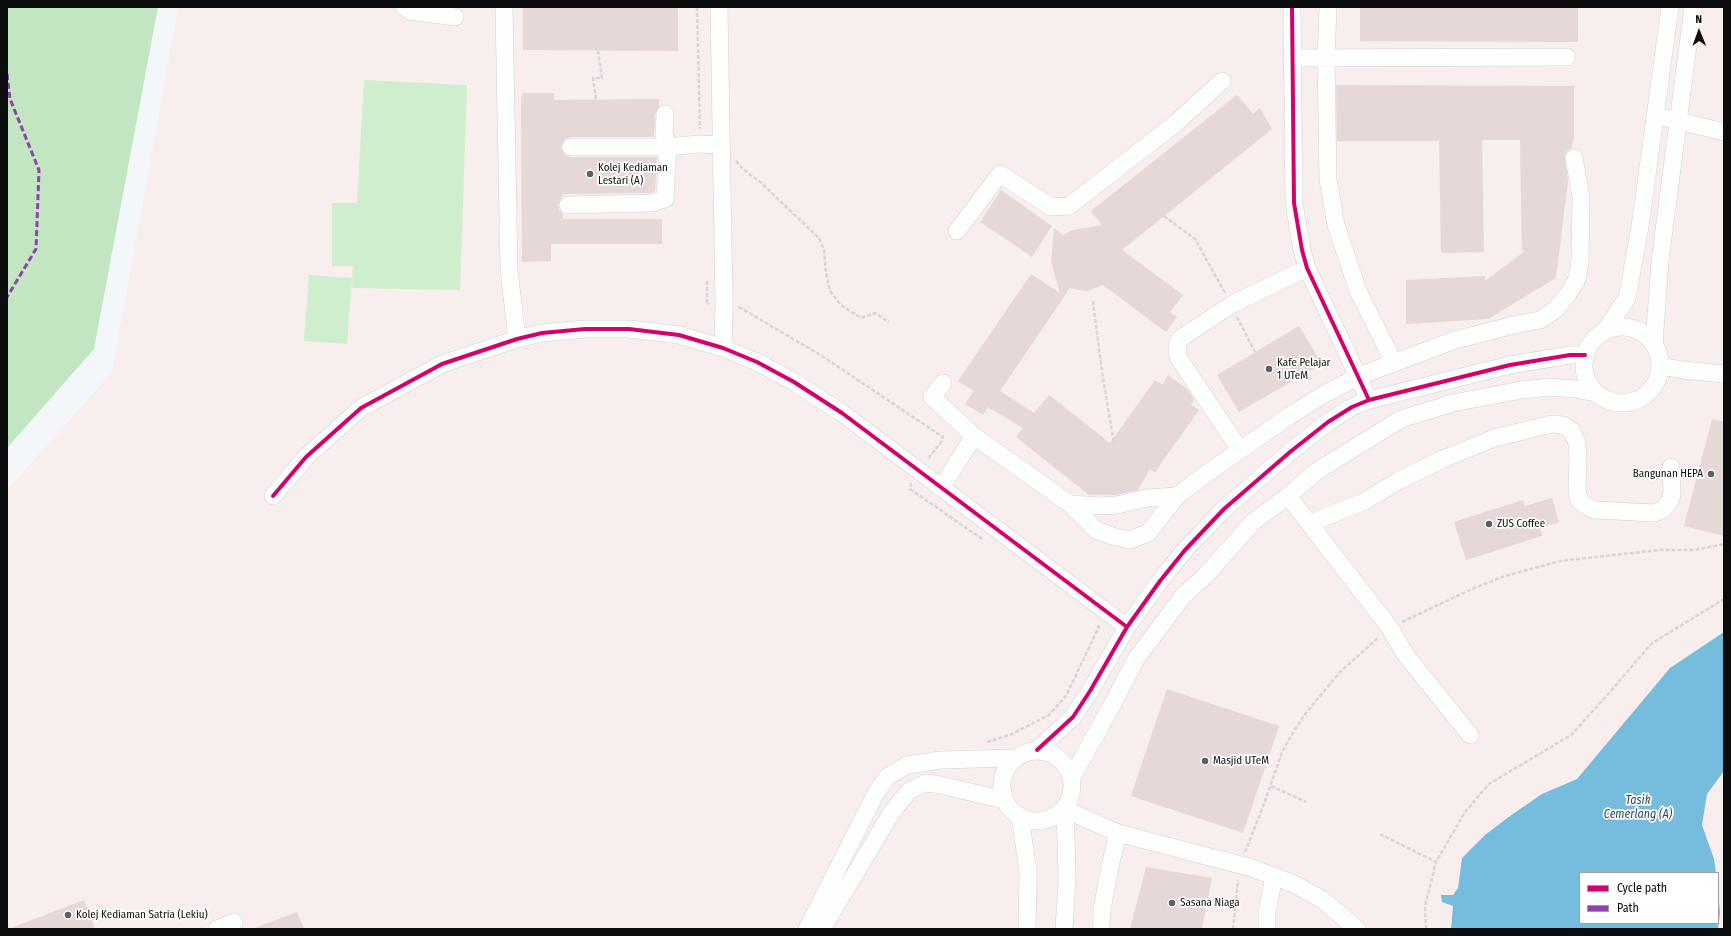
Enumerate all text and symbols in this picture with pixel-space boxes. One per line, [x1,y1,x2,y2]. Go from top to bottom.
north arrow [1679,12,1719,52]
text: N [1695,13,1702,26]
place label: Kolej Kediaman Lestari (A) [598,161,668,187]
marker: Kolej Kediaman Lestari (A) [585,169,595,179]
place label: Kafe Pelajar 1 UTeM [1277,356,1330,382]
marker: Kafe Pelajar 1 UTeM [1264,364,1274,374]
place label: Bangunan HEPA [1633,467,1703,481]
marker: Bangunan HEPA [1706,469,1716,479]
place label: ZUS Coffee [1497,517,1545,531]
marker: ZUS Coffee [1484,519,1494,529]
place label: Masjid UTeM [1213,754,1269,768]
marker: Masjid UTeM [1200,756,1210,766]
water label: Tasik Cemerlang (A) [1604,794,1672,822]
legend [1579,872,1719,924]
text: Cycle path [1617,881,1667,895]
place label: Sasana Niaga [1180,896,1240,910]
marker: Sasana Niaga [1167,898,1177,908]
text: Path [1617,901,1639,915]
place label: Kolej Kediaman Satria (Lekiu) [76,908,208,922]
marker: Kolej Kediaman Satria (Lekiu) [63,910,73,920]

